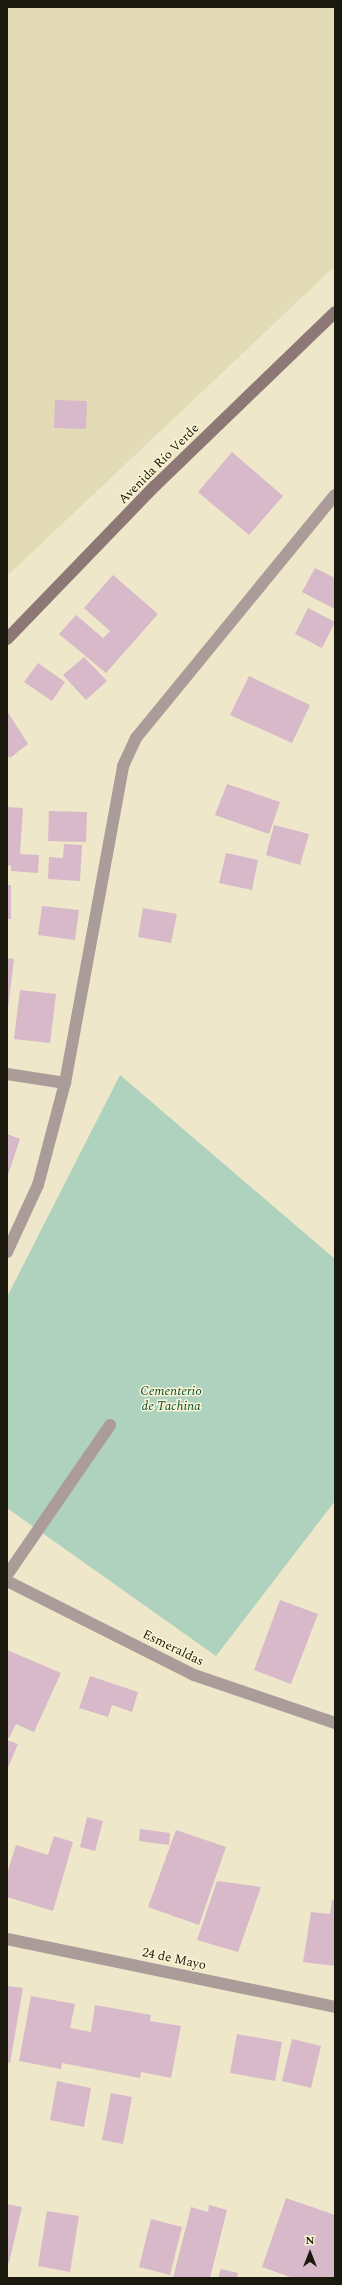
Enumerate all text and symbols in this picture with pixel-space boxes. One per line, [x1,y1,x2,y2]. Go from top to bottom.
street label: Avenida Río Verde [116,421,202,507]
park label: Cementerio de Tachina [140,1384,202,1415]
street label: Esmeraldas [140,1626,206,1670]
street label: 24 de Mayo [141,1945,207,1973]
text: N [306,2232,314,2249]
north arrow [290,2233,330,2273]

